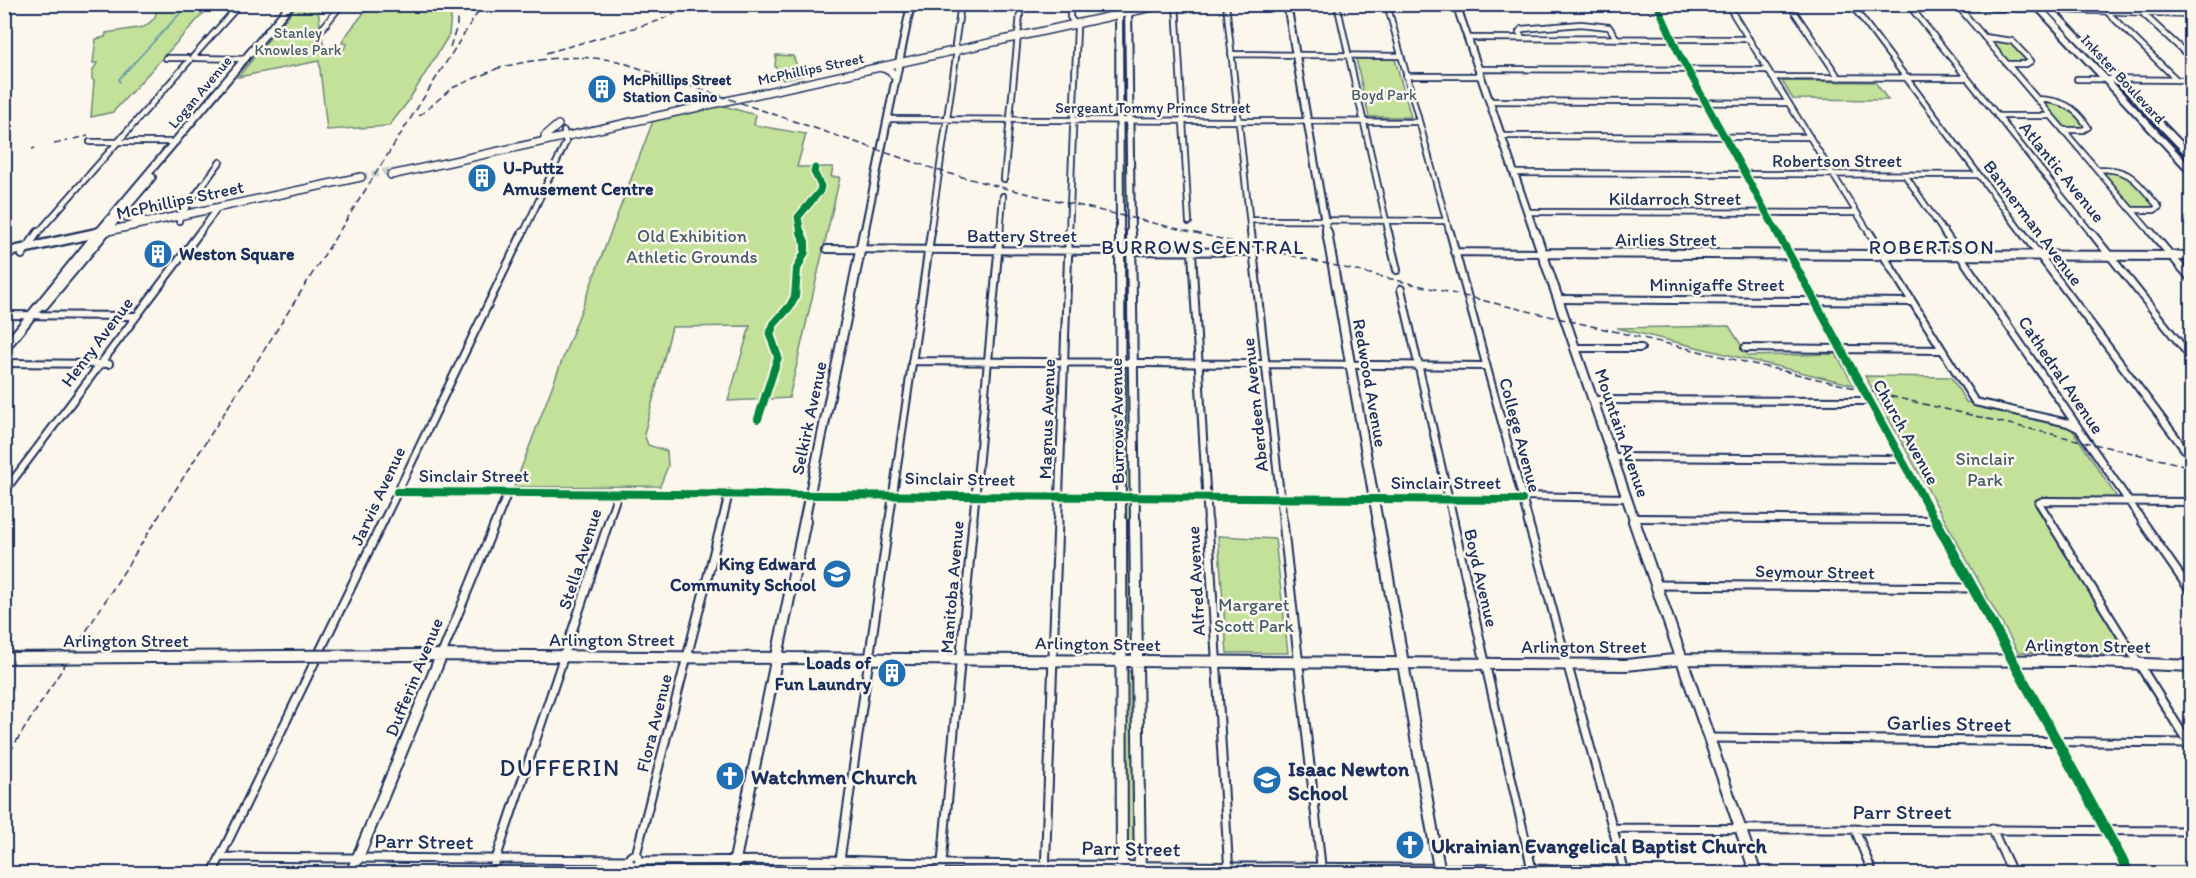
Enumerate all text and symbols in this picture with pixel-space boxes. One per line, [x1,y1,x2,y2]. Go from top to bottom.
park label: Stanley Knowles Park [255,24,342,59]
street label: Inkster Boulevard [2077,31,2169,127]
street label: McPhillips Street [756,49,866,89]
street label: Logan Avenue [164,52,236,132]
place label: McPhillips Street Station Casino [623,71,732,106]
building icon: McPhillips Street Station Casino [586,73,618,105]
park label: Boyd Park [1351,86,1417,104]
street label: Sergeant Tommy Prince Street [1055,99,1251,117]
street label: Atlantic Avenue [2014,117,2110,227]
street label: Robertson Street [1772,150,1902,172]
street label: Bannerman Avenue [1979,156,2087,290]
place label: U-Puttz Amusement Centre [502,157,654,200]
building icon: U-Puttz Amusement Centre [466,162,498,194]
street label: McPhillips Street [114,176,246,224]
street label: Kildarroch Street [1609,188,1741,210]
park label: Old Exhibition Athletic Grounds [626,225,758,268]
street label: Battery Street [967,225,1077,247]
street label: Airlies Street [1615,229,1717,251]
district label: BURROWS CENTRAL [1101,235,1305,259]
district label: ROBERTSON [1869,235,1995,259]
building icon: Weston Square [142,238,174,270]
place label: Weston Square [179,243,295,265]
street label: Minnigaffe Street [1649,274,1785,296]
street label: Henry Avenue [56,293,138,391]
street label: Cathedral Avenue [2013,312,2109,438]
street label: Redwood Avenue [1348,317,1392,449]
street label: Aberdeen Avenue [1237,337,1273,473]
street label: Magnus Avenue [1034,358,1060,480]
street label: Burrows Avenue [1105,358,1129,484]
street label: Selkirk Avenue [786,359,832,477]
street label: Mountain Avenue [1590,366,1654,500]
street label: College Avenue [1494,375,1546,495]
street label: Church Avenue [1868,375,1944,489]
street label: Jarvis Avenue [346,443,410,549]
park label: Sinclair Park [1956,448,2015,491]
street label: Sinclair Street [419,465,530,487]
street label: Sinclair Street [904,467,1016,491]
street label: Sinclair Street [1391,472,1502,494]
street label: Stella Avenue [553,506,607,612]
street label: Manitoba Avenue [935,520,969,654]
street label: Alfred Avenue [1182,525,1210,637]
street label: Boyd Avenue [1459,527,1503,629]
place label: King Edward Community School [670,553,817,596]
school or university icon: King Edward Community School [821,558,853,590]
street label: Seymour Street [1755,560,1875,584]
park label: Margaret Scott Park [1214,594,1295,637]
street label: Dufferin Avenue [380,614,448,740]
street label: Arlington Street [549,629,675,651]
street label: Arlington Street [63,630,189,652]
street label: Arlington Street [1035,632,1161,656]
street label: Arlington Street [2025,634,2151,658]
street label: Arlington Street [1521,636,1647,658]
place label: Loads of Fun Laundry [775,652,872,695]
building icon: Loads of Fun Laundry [876,657,908,689]
street label: Flora Avenue [631,672,677,774]
street label: Garlies Street [1886,709,2012,737]
district label: DUFFERIN [499,753,621,782]
place label: Isaac Newton School [1288,756,1410,805]
church icon: Watchmen Church [714,760,746,792]
place label: Watchmen Church [751,764,917,789]
school or university icon: Isaac Newton School [1251,764,1283,796]
street label: Parr Street [1852,799,1952,824]
street label: Parr Street [374,828,474,854]
church icon: Ukrainian Evangelical Baptist Church [1394,829,1426,861]
place label: Ukrainian Evangelical Baptist Church [1431,833,1767,859]
street label: Parr Street [1081,835,1181,861]

